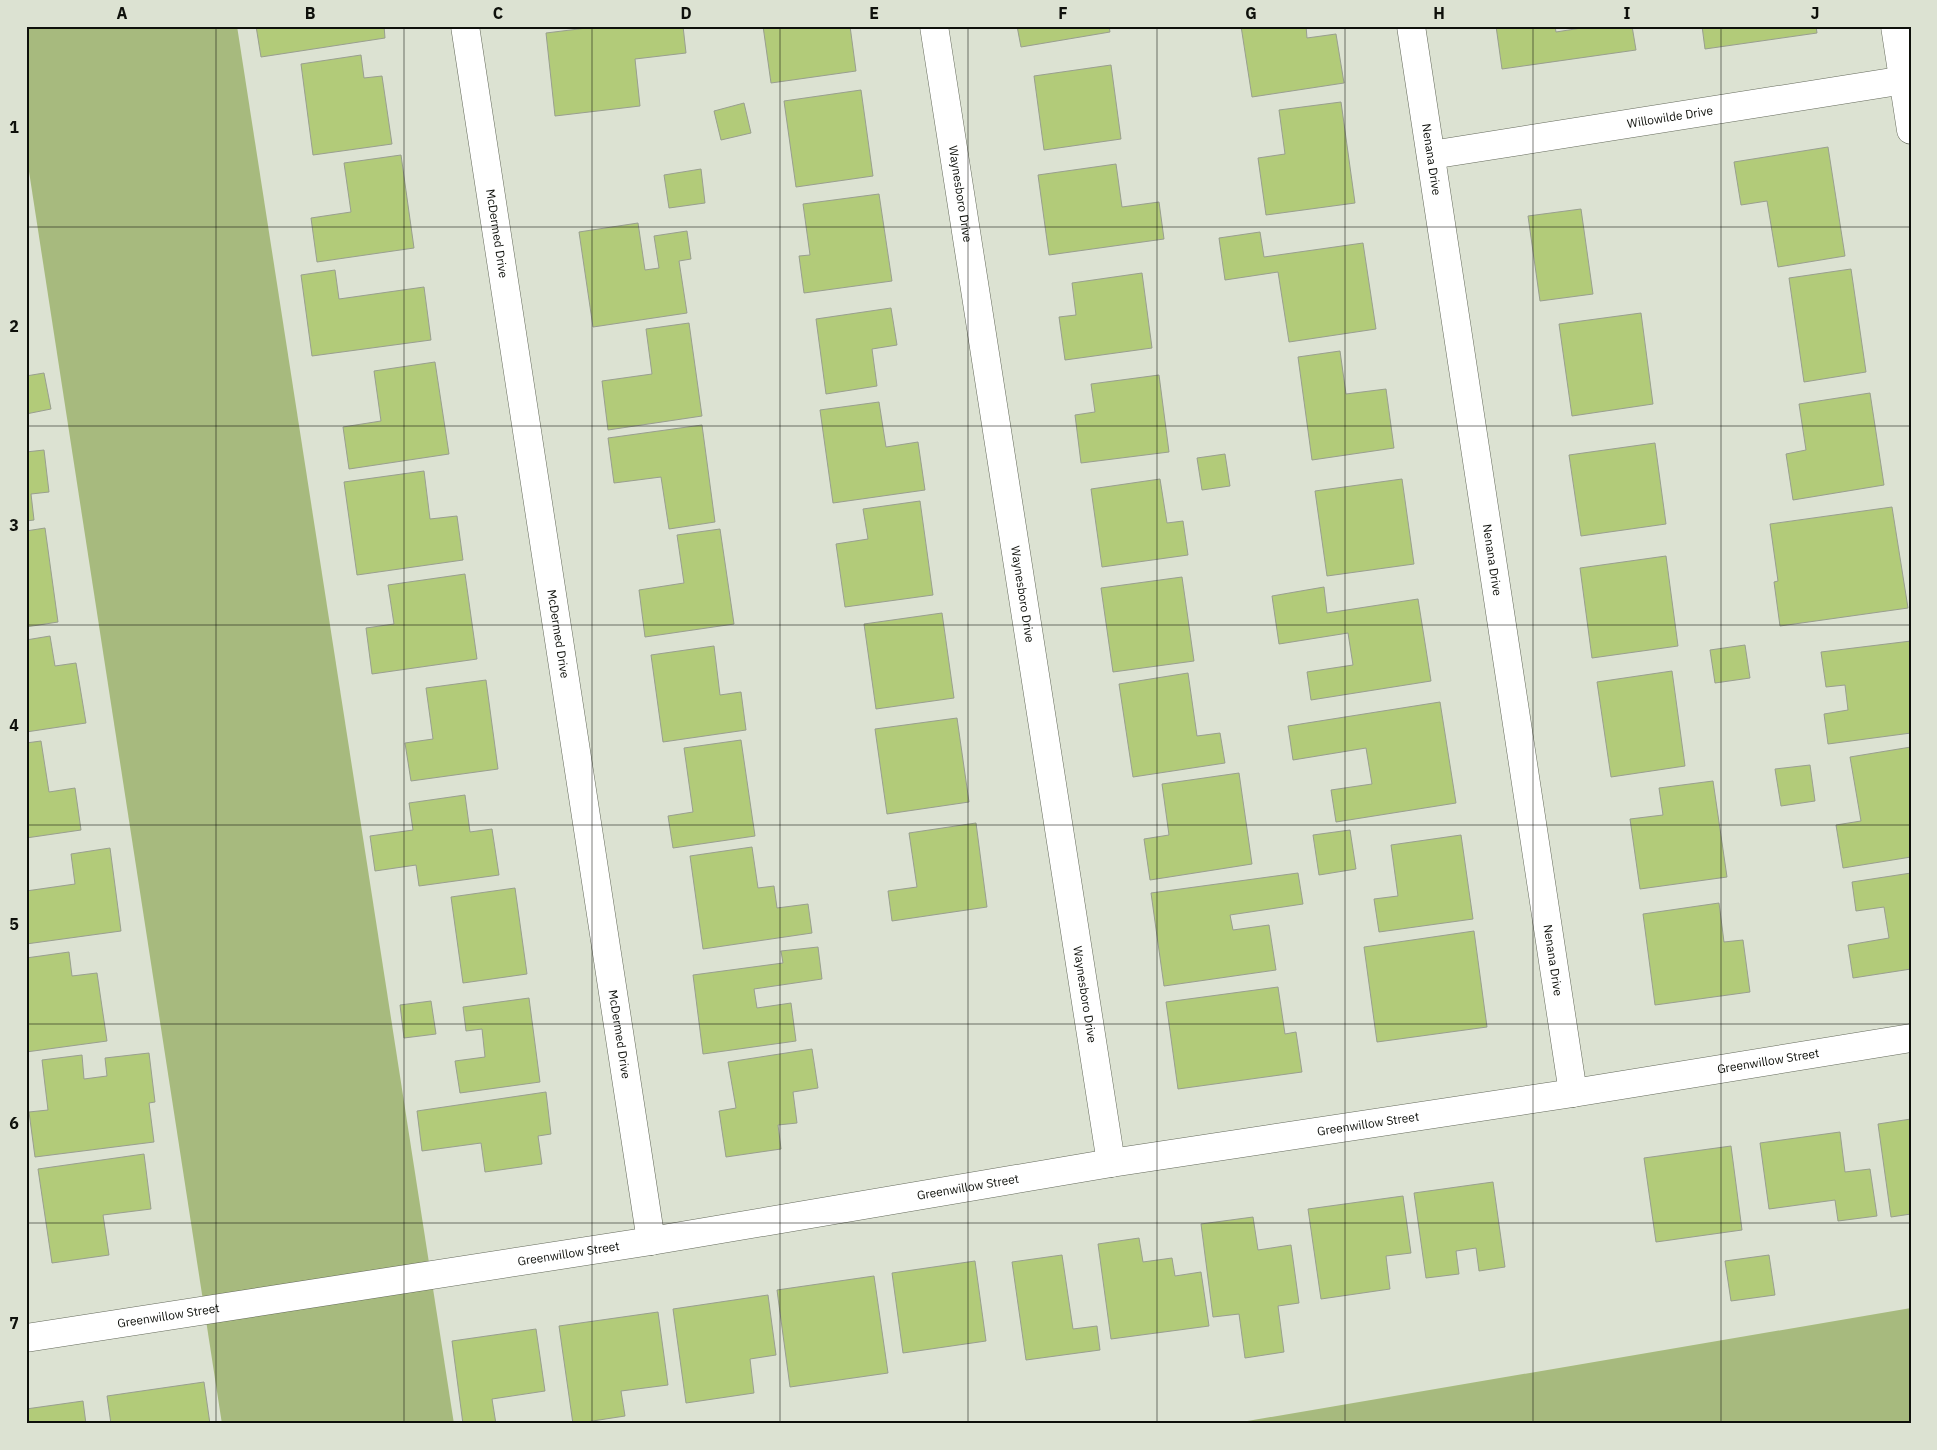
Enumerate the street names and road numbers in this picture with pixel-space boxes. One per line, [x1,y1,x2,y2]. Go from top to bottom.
street label: Willowilde Drive [1626,102,1714,131]
street label: Nenana Drive [1419,123,1445,197]
street label: Waynesboro Drive [946,144,976,244]
street label: McDermed Drive [483,188,512,279]
street label: Nenana Drive [1480,523,1505,597]
street label: Waynesboro Drive [1008,545,1038,644]
street label: McDermed Drive [544,588,573,680]
street label: Nenana Drive [1541,923,1566,997]
street label: Waynesboro Drive [1070,945,1100,1044]
street label: McDermed Drive [606,989,634,1080]
street label: Greenwillow Street [1716,1045,1820,1076]
street label: Greenwillow Street [1316,1108,1420,1139]
street label: Greenwillow Street [916,1171,1020,1203]
street label: Greenwillow Street [516,1238,621,1269]
street label: Greenwillow Street [116,1300,220,1331]

